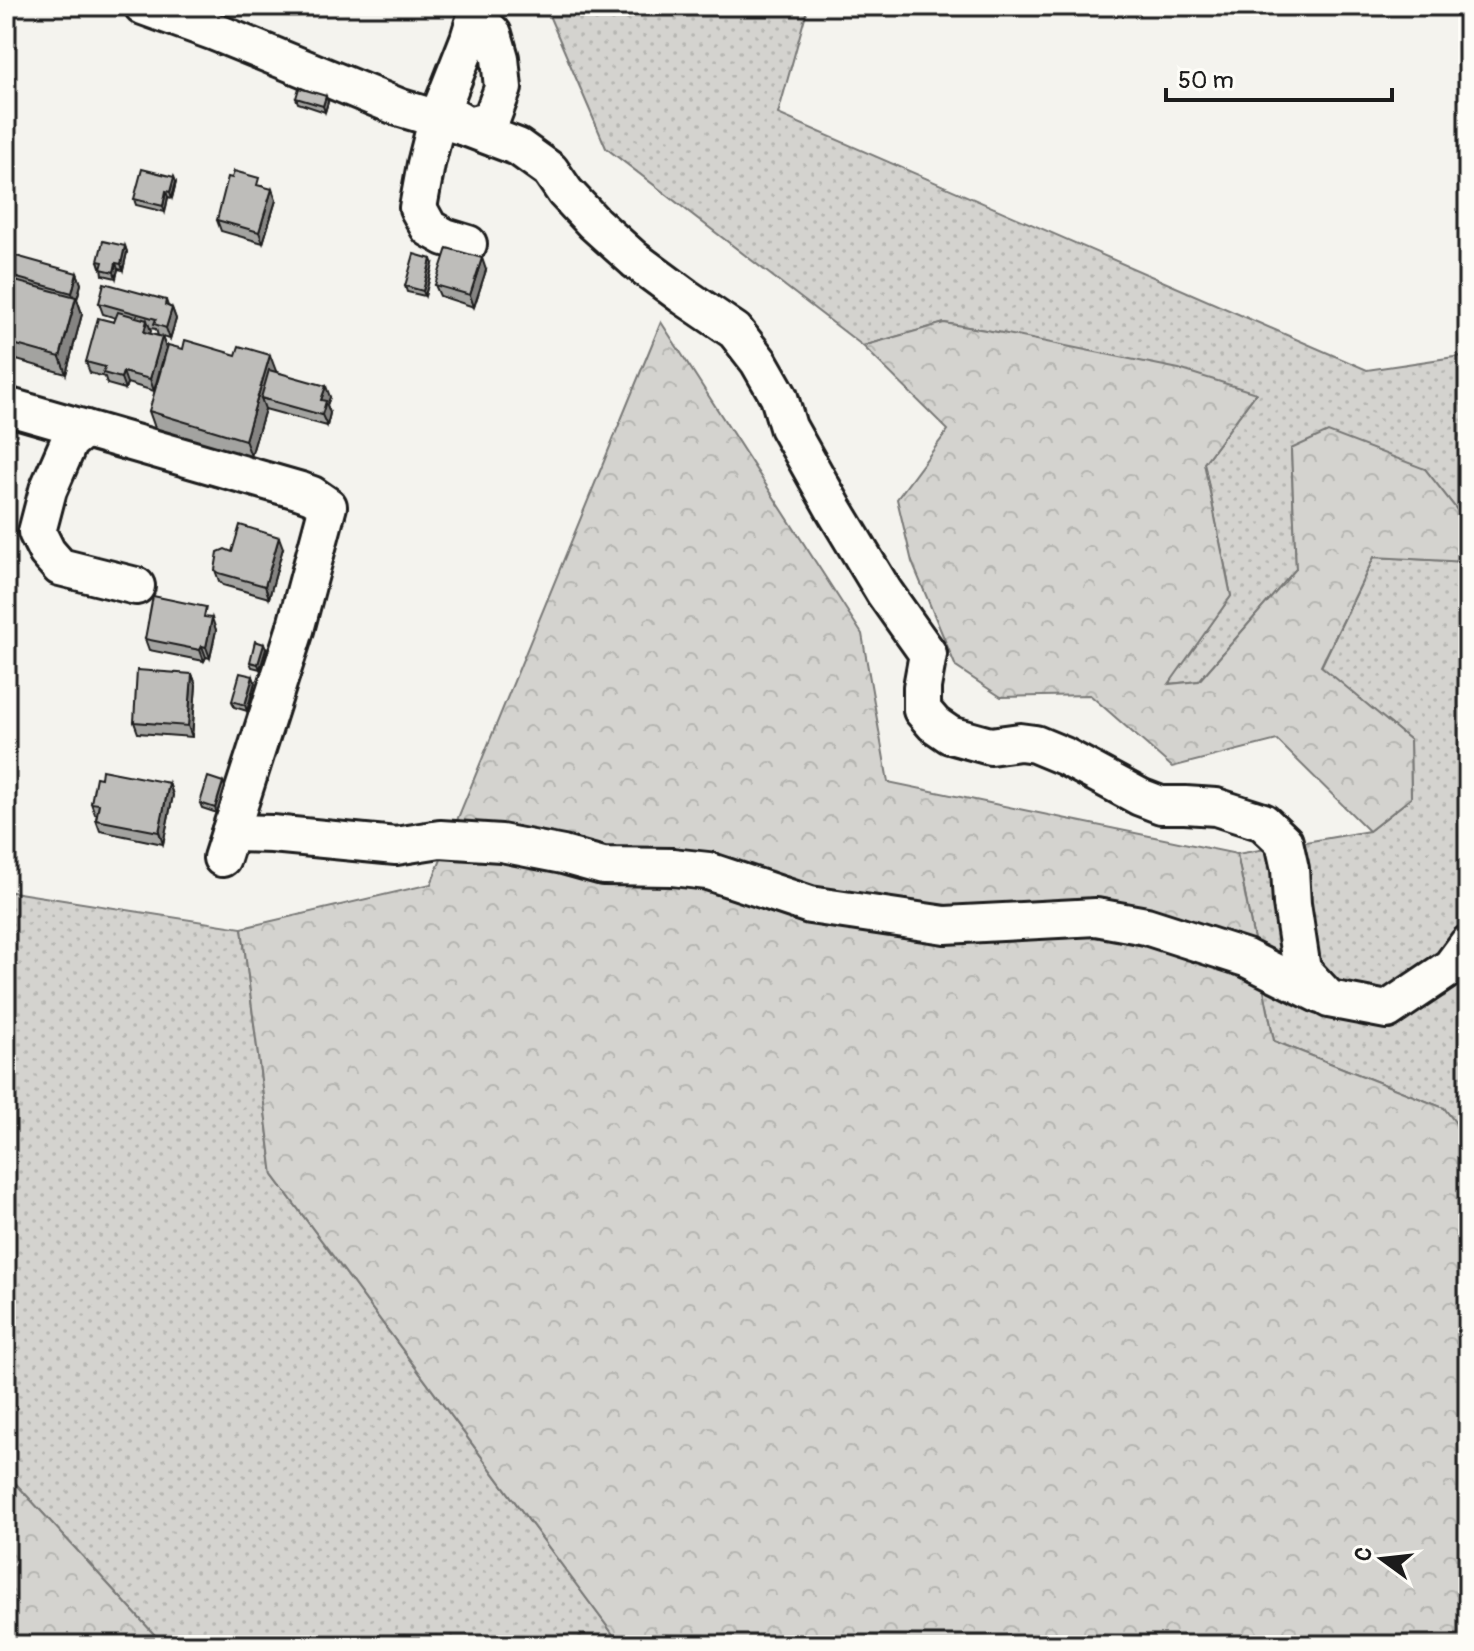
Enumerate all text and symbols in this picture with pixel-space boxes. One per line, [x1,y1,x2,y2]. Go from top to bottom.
scale bar [1166,52,1392,102]
text: 50 m [1178,66,1234,95]
north arrow [1342,1519,1422,1599]
text: С [1348,1543,1379,1564]

